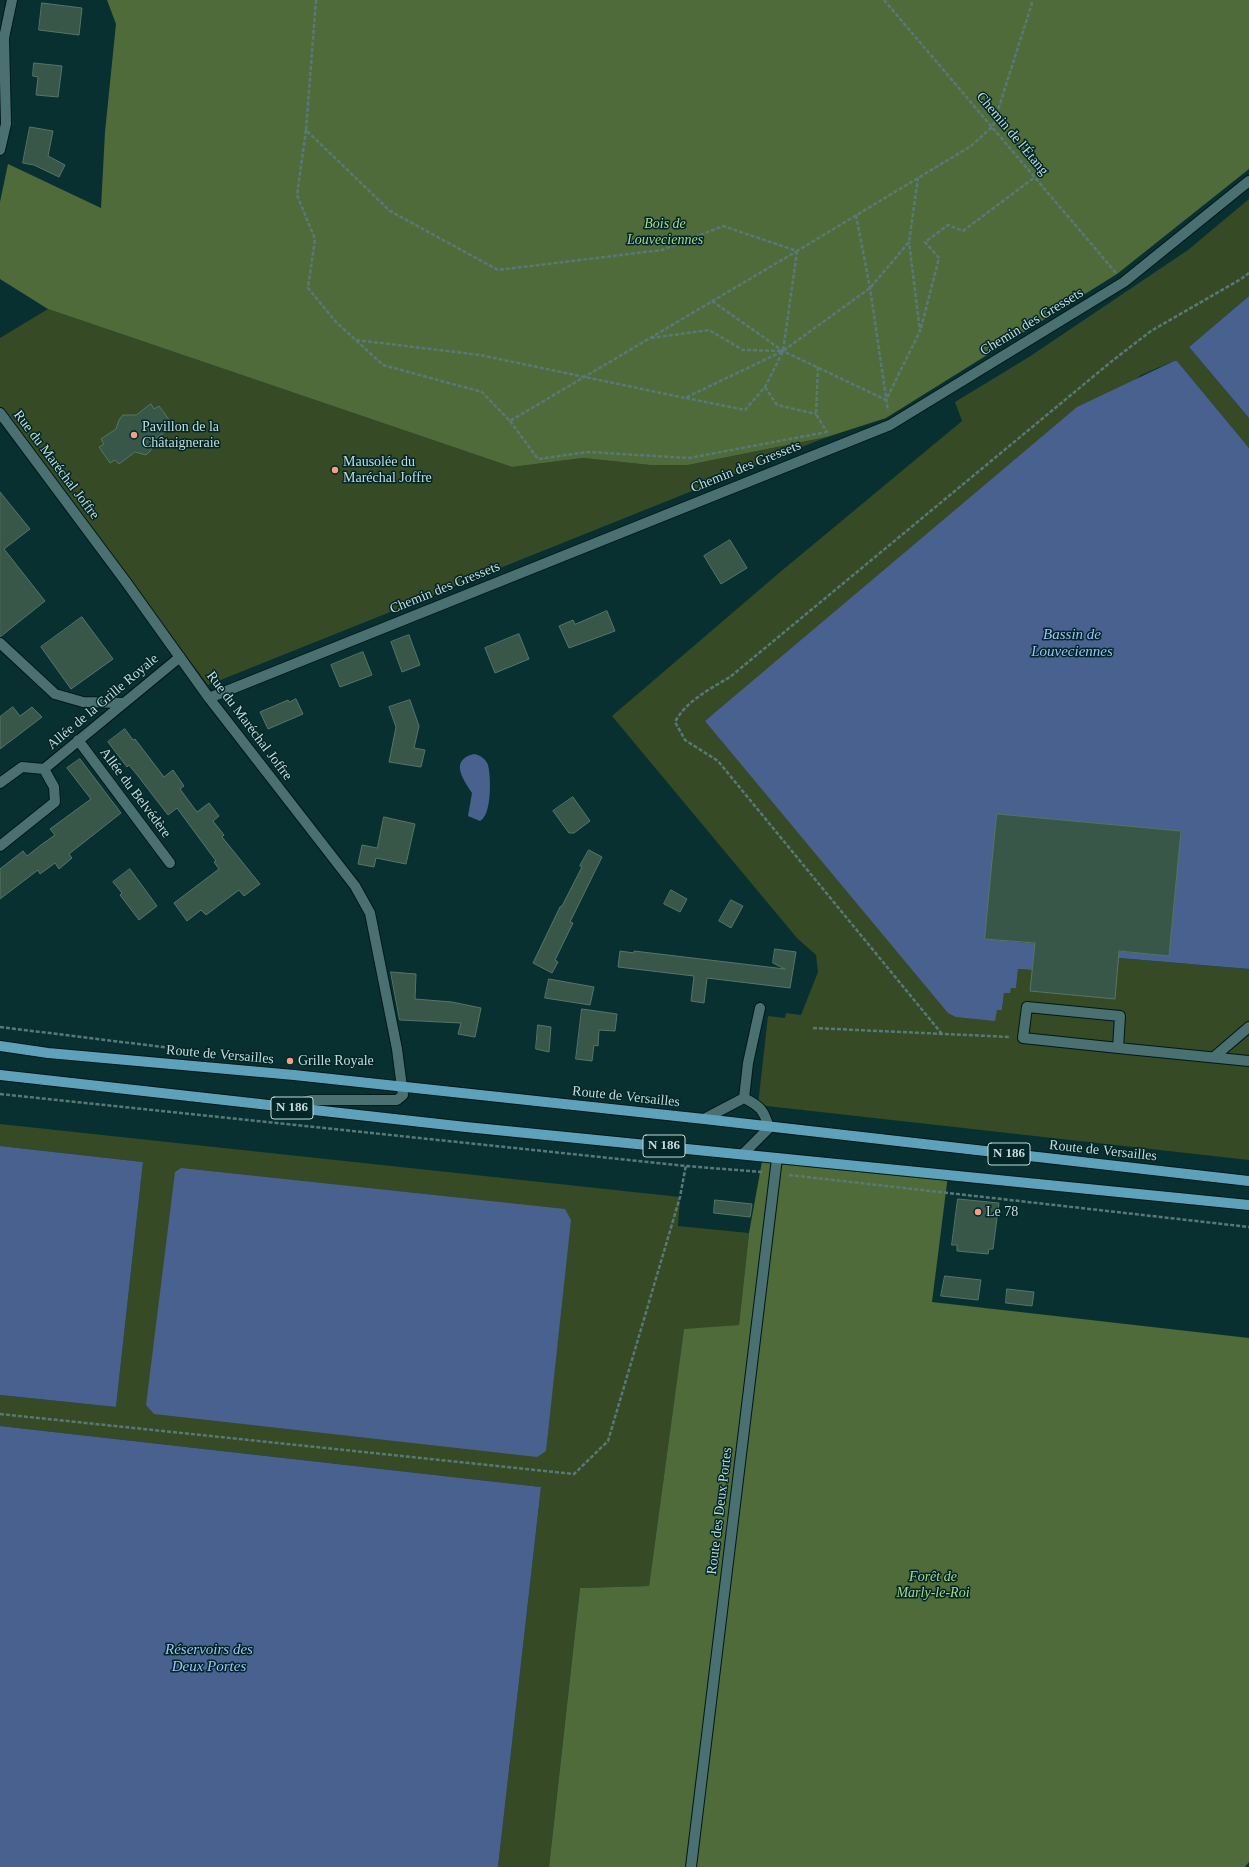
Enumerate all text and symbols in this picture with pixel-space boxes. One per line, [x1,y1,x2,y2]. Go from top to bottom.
street label: Chemin de l'Étang [972,89,1052,179]
park label: Bois de Louveciennes [627,216,703,248]
street label: Chemin des Gressets [977,285,1087,359]
street label: Rue du Maréchal Joffre [9,407,103,523]
place label: Pavillon de la Châtaigneraie [142,419,220,452]
marker: Pavillon de la Châtaigneraie [129,430,139,440]
street label: Chemin des Gressets [688,437,804,497]
place label: Mausolée du Maréchal Joffre [343,454,432,486]
marker: Mausolée du Maréchal Joffre [330,465,340,475]
street label: Chemin des Gressets [387,558,503,618]
water label: Bassin de Louveciennes [1031,626,1113,661]
street label: Allée de la Grille Royale [44,651,162,753]
street label: Rue du Maréchal Joffre [202,668,296,784]
street label: Allée du Belvédère [96,745,174,841]
street label: Route de Versailles [165,1042,275,1068]
place label: Grille Royale [298,1053,374,1069]
marker: Grille Royale [285,1056,295,1066]
street label: Route de Versailles [571,1083,681,1111]
road number: N 186 [271,1097,313,1119]
road number: N 186 [643,1135,685,1157]
street label: Route de Versailles [1048,1137,1158,1165]
road number: N 186 [988,1143,1030,1165]
place label: Le 78 [986,1204,1018,1220]
marker: Le 78 [973,1207,983,1217]
street label: Route des Deux Portes [704,1446,736,1576]
park label: Forêt de Marly-le-Roi [896,1569,970,1602]
water label: Réservoirs des Deux Portes [165,1641,253,1676]

